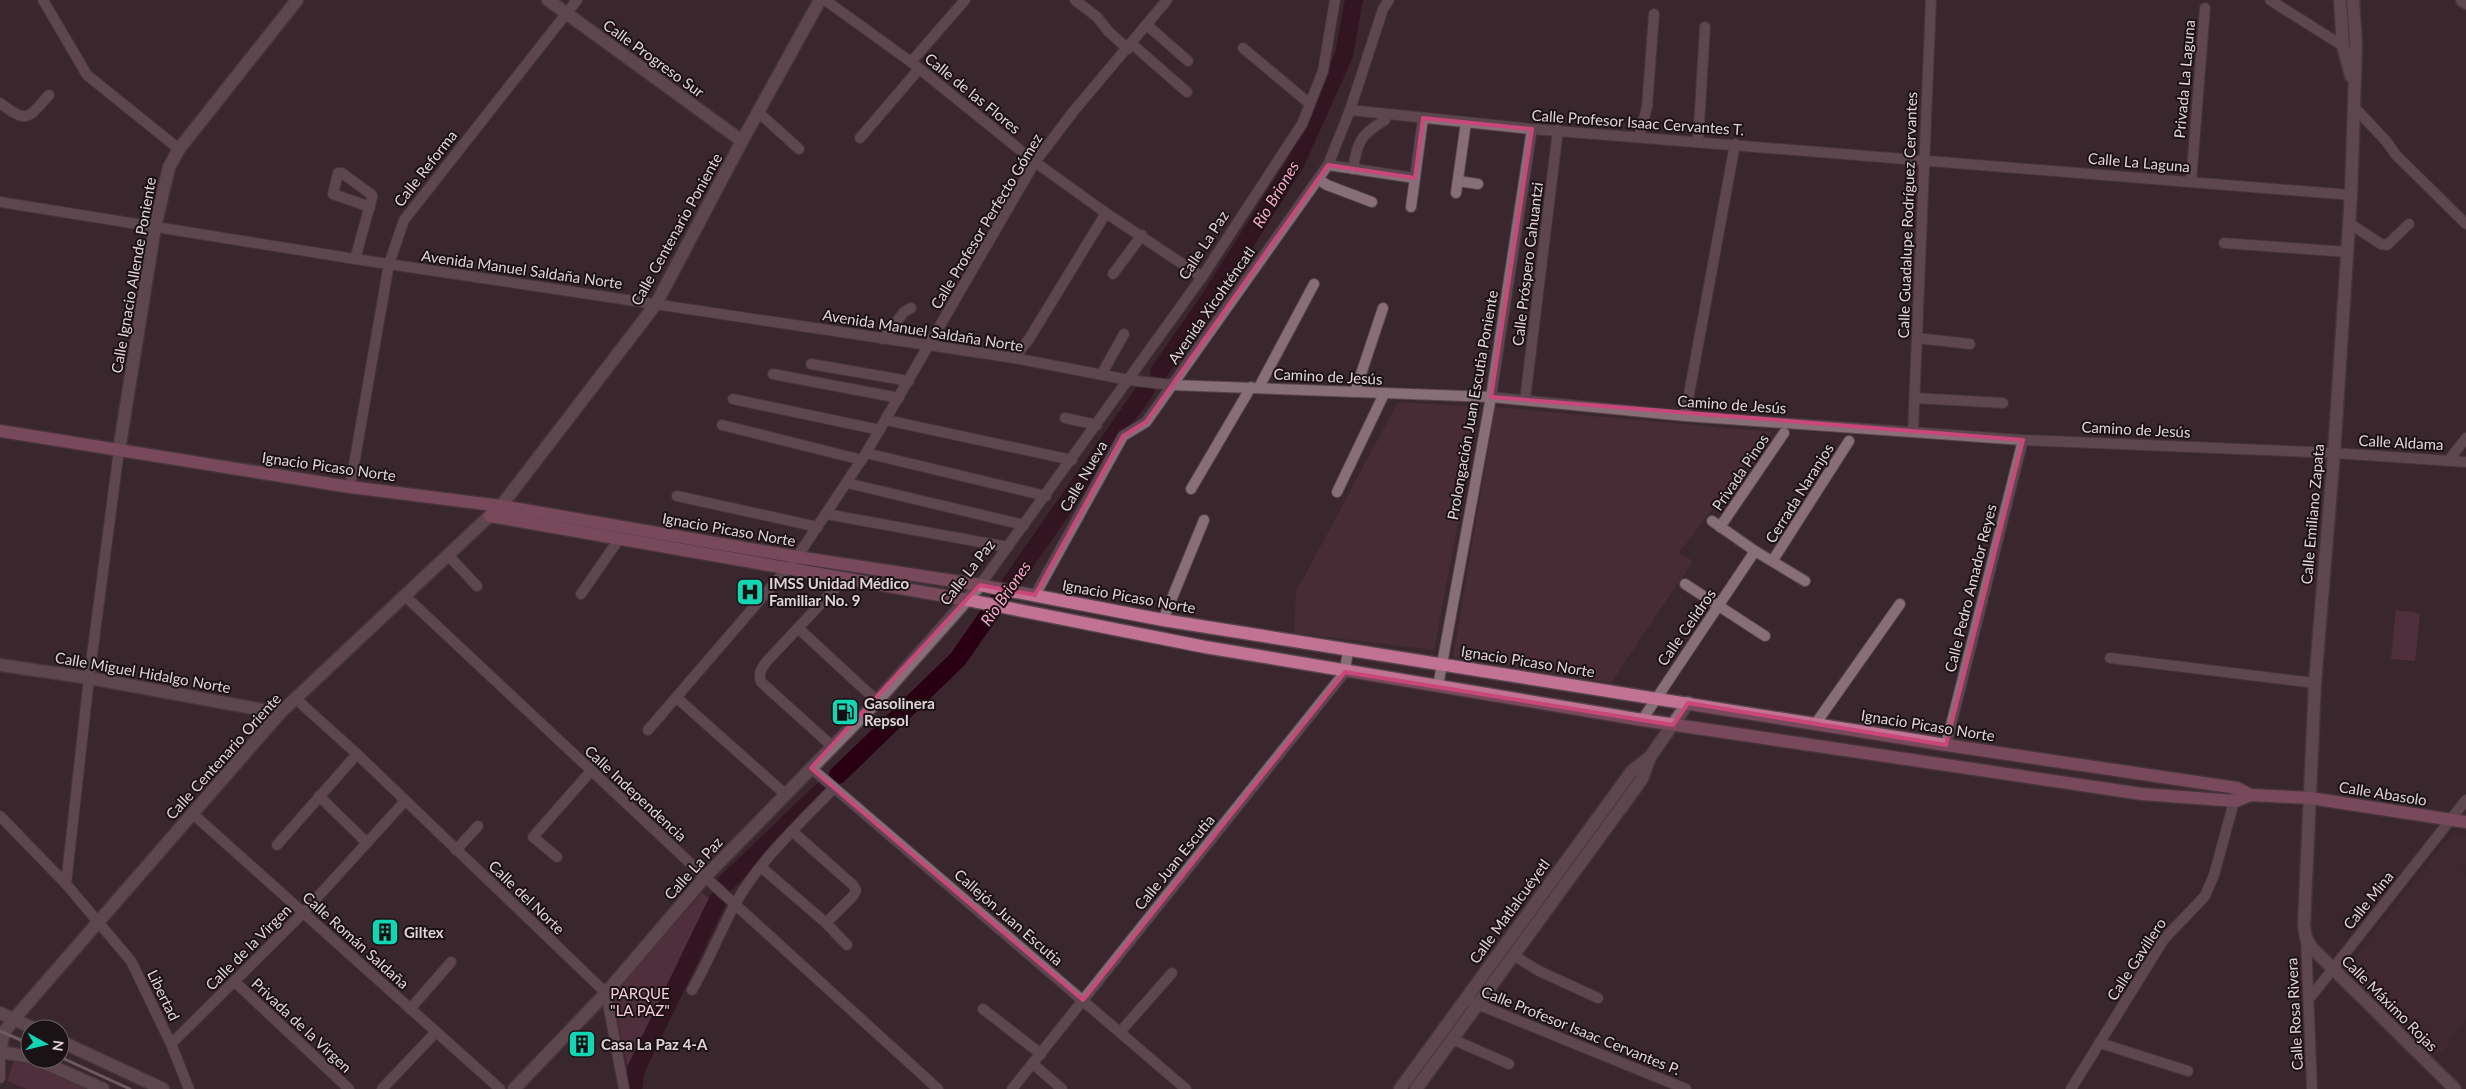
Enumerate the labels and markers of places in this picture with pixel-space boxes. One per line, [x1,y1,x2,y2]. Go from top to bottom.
place label: IMSS Unidad Médico Familiar No. 9 [769,574,910,609]
hospital icon: IMSS Unidad Médico Familiar No. 9 [735,577,765,607]
place label: Gasolinera Repsol [864,694,935,729]
fuel station icon: Gasolinera Repsol [830,697,860,727]
building icon: Giltex [370,917,400,947]
place label: Giltex [404,923,444,941]
building icon: Casa La Paz 4-A [567,1029,597,1059]
place label: Casa La Paz 4-A [601,1035,708,1053]

